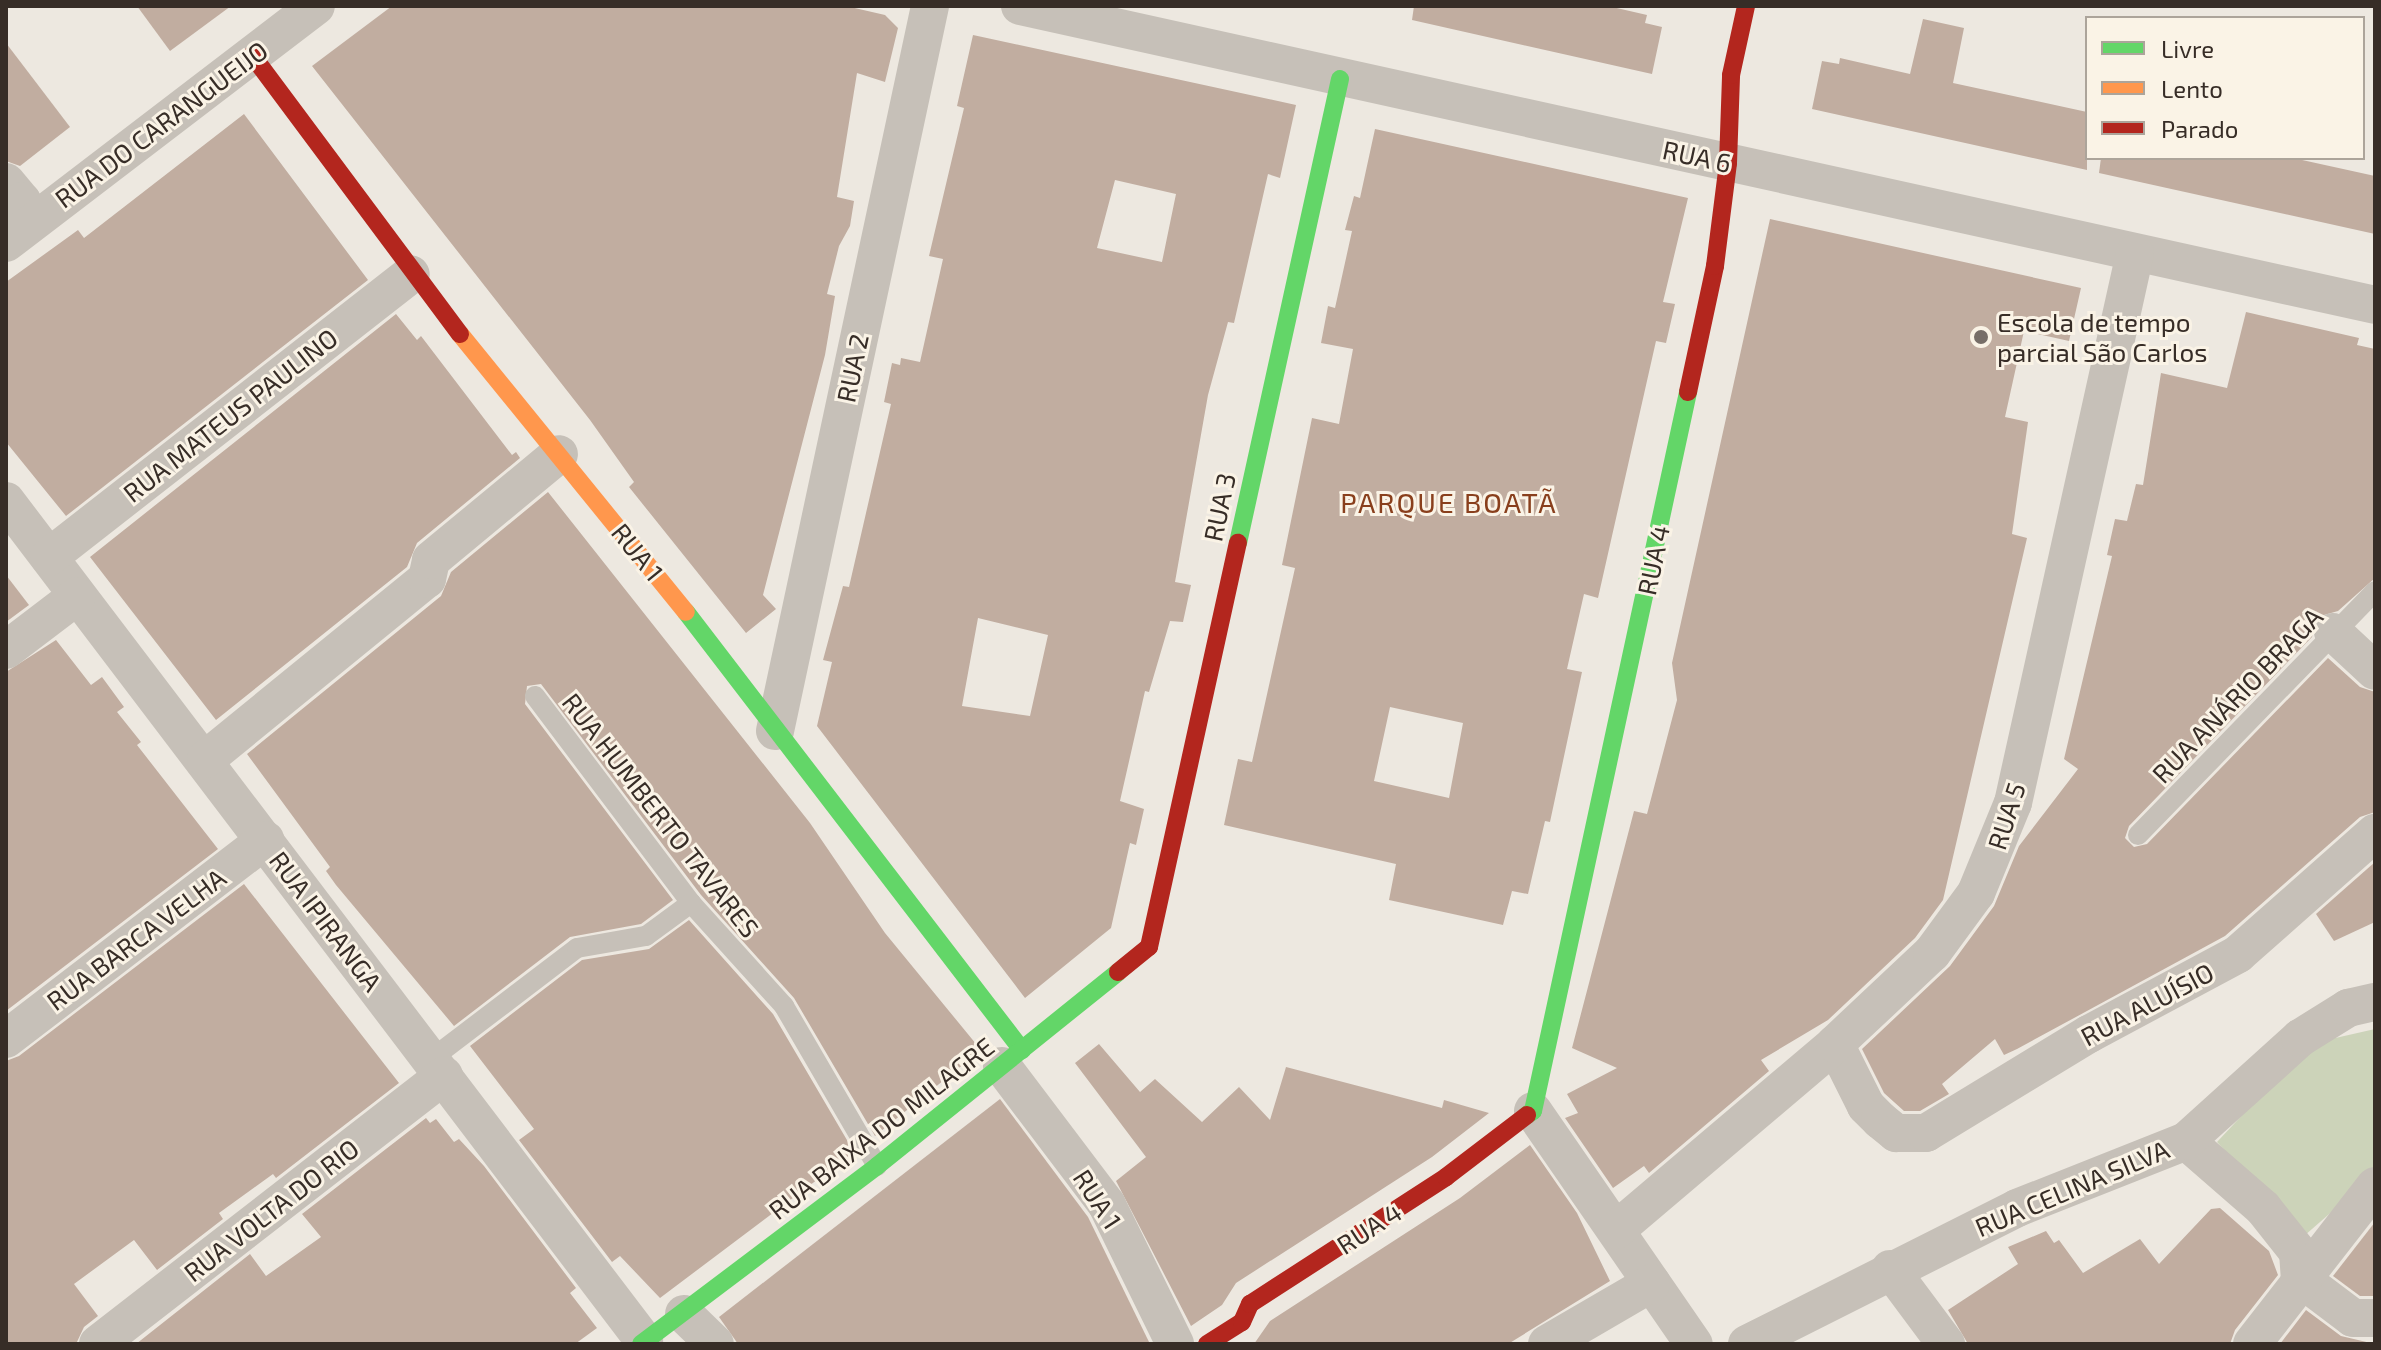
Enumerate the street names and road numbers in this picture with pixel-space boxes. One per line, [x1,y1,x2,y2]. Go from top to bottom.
street label: RUA DO CARANGUEIJO [48,34,274,214]
street label: RUA 6 [1659,133,1735,179]
street label: RUA MATEUS PAULINO [116,322,344,508]
street label: RUA 2 [829,331,875,405]
street label: RUA 3 [1196,470,1242,544]
street label: RUA 1 [605,517,671,587]
street label: RUA 4 [1630,522,1676,598]
street label: RUA ANÁRIO BRAGA [2145,600,2329,790]
street label: RUA HUMBERTO TAVARES [556,686,766,944]
street label: RUA 5 [1980,778,2032,854]
street label: RUA IPIRANGA [263,845,389,997]
street label: RUA BARCA VELHA [40,861,232,1017]
street label: RUA ALUÍSIO [2075,956,2219,1052]
street label: RUA BAIXA DO MILAGRE [762,1030,1000,1226]
street label: RUA VOLTA DO RIO [177,1131,365,1289]
street label: RUA CELINA SILVA [1970,1133,2174,1243]
street label: RUA 1 [1067,1163,1129,1235]
street label: RUA 4 [1331,1196,1407,1260]

